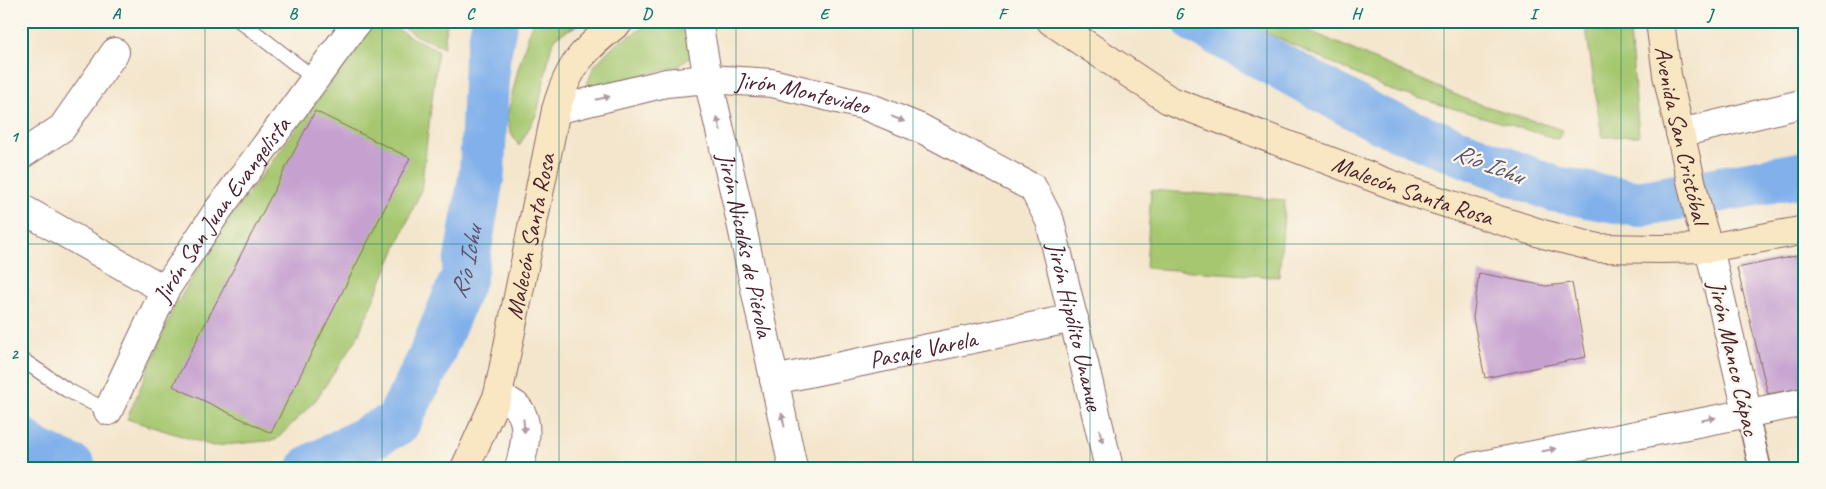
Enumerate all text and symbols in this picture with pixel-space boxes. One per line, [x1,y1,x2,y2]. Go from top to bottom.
text: A [112,4,122,24]
text: B [289,4,299,24]
text: C [466,4,476,24]
text: D [642,4,653,24]
text: E [820,4,831,24]
text: F [998,4,1009,24]
text: G [1175,4,1185,24]
text: H [1351,4,1363,24]
text: I [1530,4,1540,24]
text: J [1706,4,1715,24]
street label: Avenida San Cristóbal [1648,44,1716,231]
street label: Jirón Montevideo [733,66,875,122]
one-way arrow [595,93,611,101]
street label: Jirón San Juan Evangelista [146,110,298,308]
one-way arrow [891,115,906,123]
one-way arrow [715,117,723,132]
text: 1 [10,127,19,147]
water label: Río Ichu [1449,136,1532,193]
street label: Malecón Santa Rosa [1328,148,1498,233]
street label: Malecón Santa Rosa [499,149,562,322]
street label: Jirón Nicolás de Piérola [710,149,780,341]
water label: Río Ichu [442,220,490,303]
street label: Jirón Hipólito Unanue [1040,238,1110,416]
street label: Jirón Manco Cápac [1701,277,1767,440]
street label: Pasaje Varela [867,323,981,375]
text: 2 [10,344,19,364]
one-way arrow [778,412,786,428]
one-way arrow [1701,415,1716,423]
one-way arrow [520,418,528,434]
one-way arrow [1097,429,1105,444]
one-way arrow [1542,446,1558,454]

